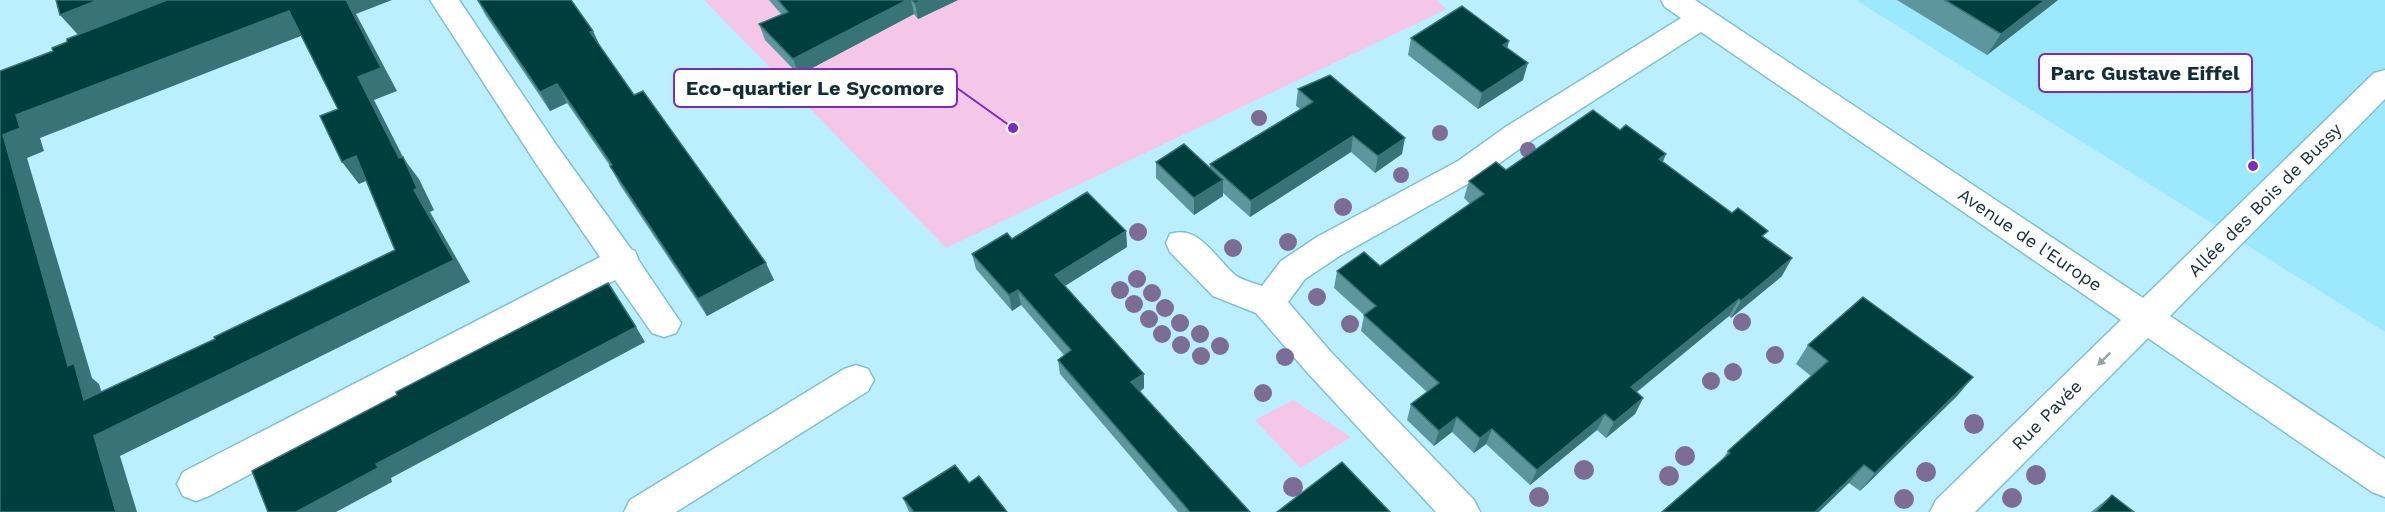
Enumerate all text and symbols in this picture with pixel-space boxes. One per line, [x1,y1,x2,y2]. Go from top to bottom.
callout: Parc Gustave Eiffel [2039,54,2252,92]
text: Parc Gustave Eiffel [2050,61,2240,85]
callout: Eco-quartier Le Sycomore [674,69,957,107]
text: Eco-quartier Le Sycomore [686,76,944,100]
street label: Allée des Bois de Bussy [2184,118,2346,281]
street label: Avenue de l'Europe [1954,184,2106,295]
one-way arrow [2096,352,2111,366]
street label: Rue Pavée [2007,375,2086,454]

